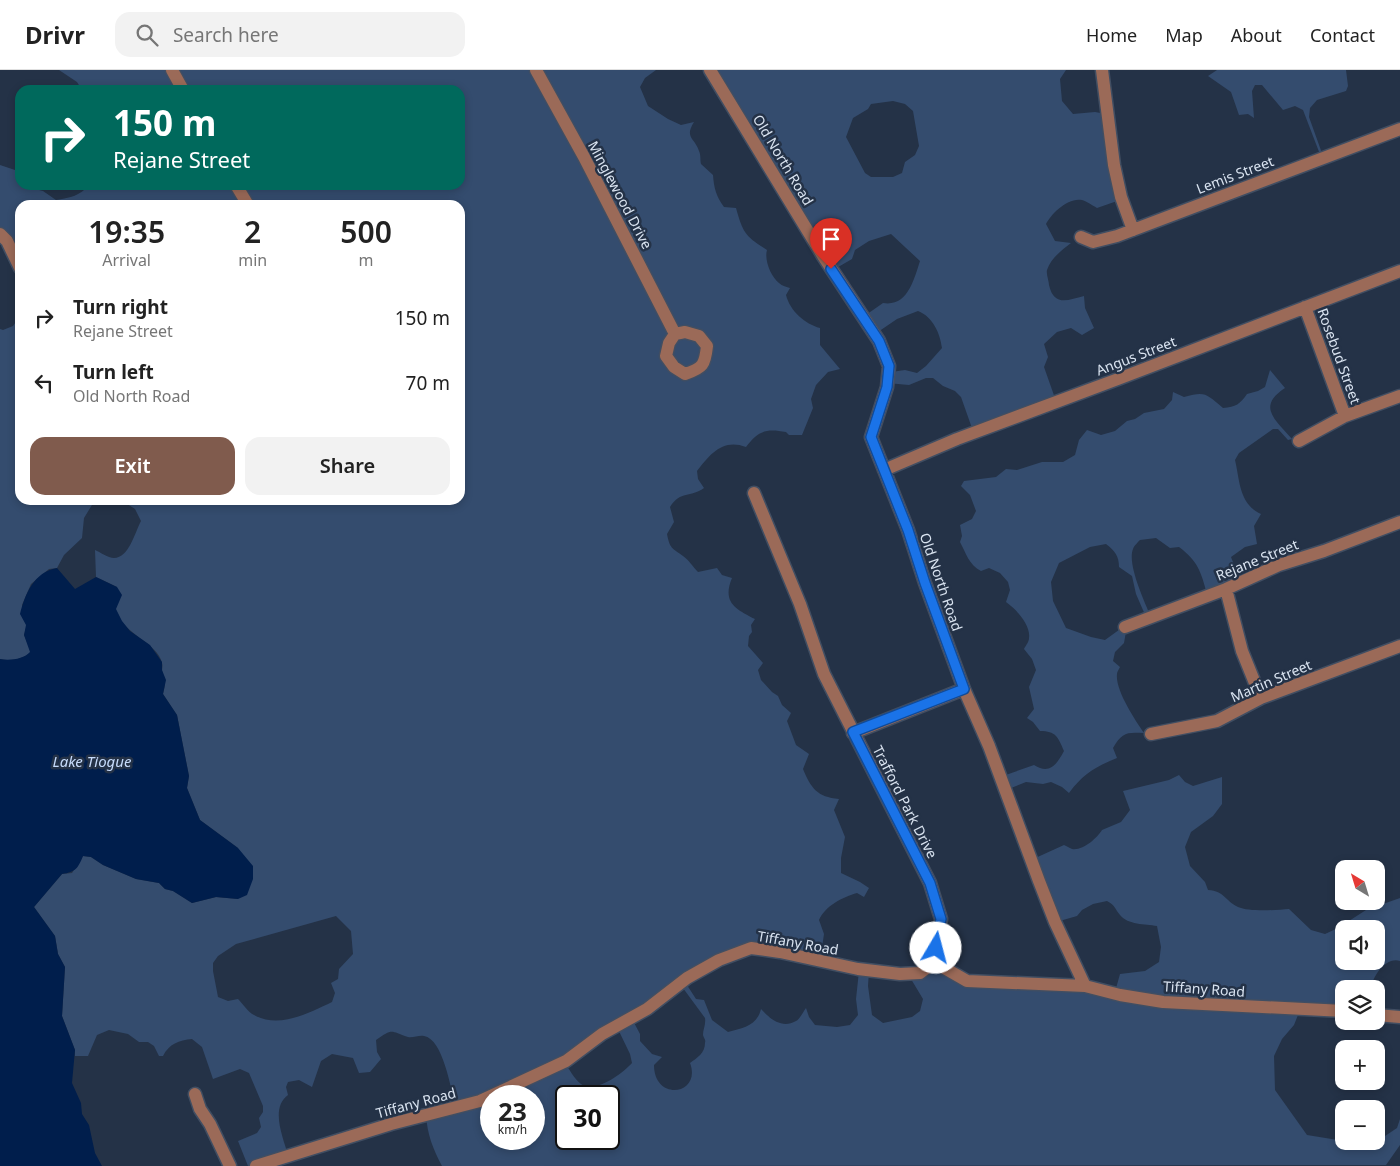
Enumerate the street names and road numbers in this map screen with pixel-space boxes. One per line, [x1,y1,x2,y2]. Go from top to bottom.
street label: Old North Road [749,111,818,209]
street label: Minglewood Drive [584,137,657,252]
street label: Lemis Street [1193,151,1276,198]
street label: Rosebud Street [1313,305,1366,406]
street label: Angus Street [1093,332,1179,380]
street label: Old North Road [916,530,967,633]
street label: Rejane Street [1213,534,1301,585]
street label: Martin Street [1227,655,1314,706]
street label: Trafford Park Drive [869,742,942,861]
street label: Tiffany Road [756,926,840,959]
street label: Tiffany Road [1162,976,1246,1001]
street label: Tiffany Road [374,1083,458,1122]

